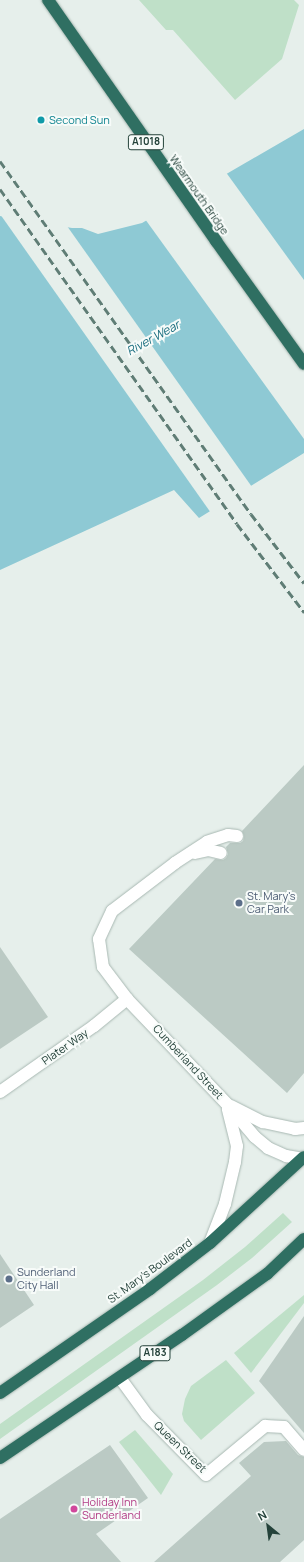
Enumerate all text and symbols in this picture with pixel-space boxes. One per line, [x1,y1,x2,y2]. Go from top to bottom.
place label: Second Sun [49,113,110,127]
marker: Second Sun [36,115,46,125]
road number: A1018 [127,134,165,150]
street label: Wearmouth Bridge [167,153,231,237]
water label: River Wear [124,318,182,358]
place label: St. Mary's Car Park [247,890,295,916]
marker: St. Mary's Car Park [234,898,244,908]
street label: Cumberland Street [150,1022,226,1102]
street label: Plater Way [39,1026,91,1068]
street label: St. Mary's Boulevard [105,1236,195,1306]
place label: Sunderland City Hall [17,1266,75,1292]
marker: Sunderland City Hall [4,1274,14,1284]
road number: A183 [139,1345,171,1361]
street label: Queen Street [151,1419,209,1475]
place label: Holiday Inn Sunderland [82,1496,140,1522]
marker: Holiday Inn Sunderland [69,1504,79,1514]
north arrow [248,1506,288,1546]
text: N [255,1507,269,1524]

